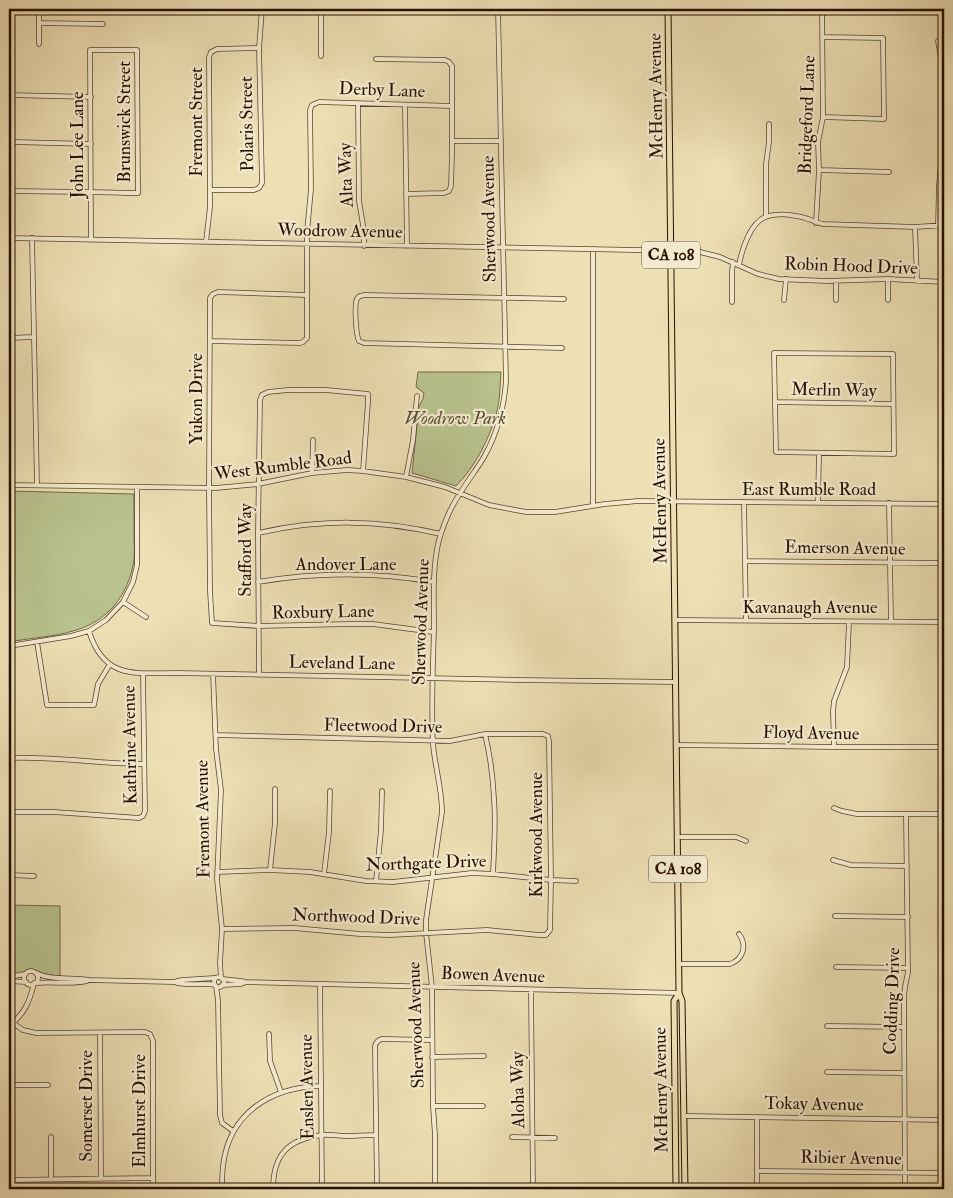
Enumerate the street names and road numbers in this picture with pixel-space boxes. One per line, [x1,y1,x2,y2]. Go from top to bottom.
street label: McHenry Avenue [643,32,669,159]
street label: Bridgeford Lane [793,55,821,175]
street label: Brunswick Street [113,61,136,183]
street label: Fremont Street [185,67,208,177]
street label: Polaris Street [235,76,259,172]
street label: Derby Lane [338,77,426,103]
street label: John Lee Lane [66,91,89,200]
street label: Alta Way [333,141,359,209]
street label: Sherwood Avenue [476,155,502,283]
street label: Woodrow Avenue [276,218,403,244]
road number: CA 108 [642,242,700,268]
street label: Robin Hood Drive [784,252,919,280]
street label: Yukon Drive [185,353,208,445]
street label: Merlin Way [791,378,878,402]
street label: McHenry Avenue [647,437,673,564]
street label: West Rumble Road [212,446,353,486]
street label: East Rumble Road [742,478,876,501]
street label: Stafford Way [234,502,257,597]
street label: Emerson Avenue [784,535,906,561]
street label: Andover Lane [295,553,397,576]
street label: Sherwood Avenue [407,558,435,686]
street label: Kavanaugh Avenue [743,596,878,619]
street label: Roxbury Lane [271,600,375,624]
street label: Leveland Lane [288,651,396,675]
street label: Kathrine Avenue [117,685,143,805]
street label: Fleetwood Drive [323,713,443,739]
street label: Floyd Avenue [762,721,860,745]
street label: Fremont Avenue [190,759,216,878]
street label: Kirkwood Avenue [525,772,548,898]
street label: Northgate Drive [365,849,487,877]
road number: CA 108 [649,856,707,882]
street label: Northwood Drive [291,903,421,931]
street label: Codding Drive [879,946,905,1055]
street label: Sherwood Avenue [402,961,430,1089]
street label: Bowen Avenue [441,962,546,988]
street label: McHenry Avenue [648,1026,674,1153]
street label: Enslen Avenue [295,1034,319,1140]
street label: Somerset Drive [75,1050,98,1162]
street label: Aloha Way [506,1050,530,1130]
street label: Elmhurst Drive [128,1054,151,1168]
street label: Tokay Avenue [764,1092,864,1116]
street label: Ribier Avenue [800,1146,902,1170]

